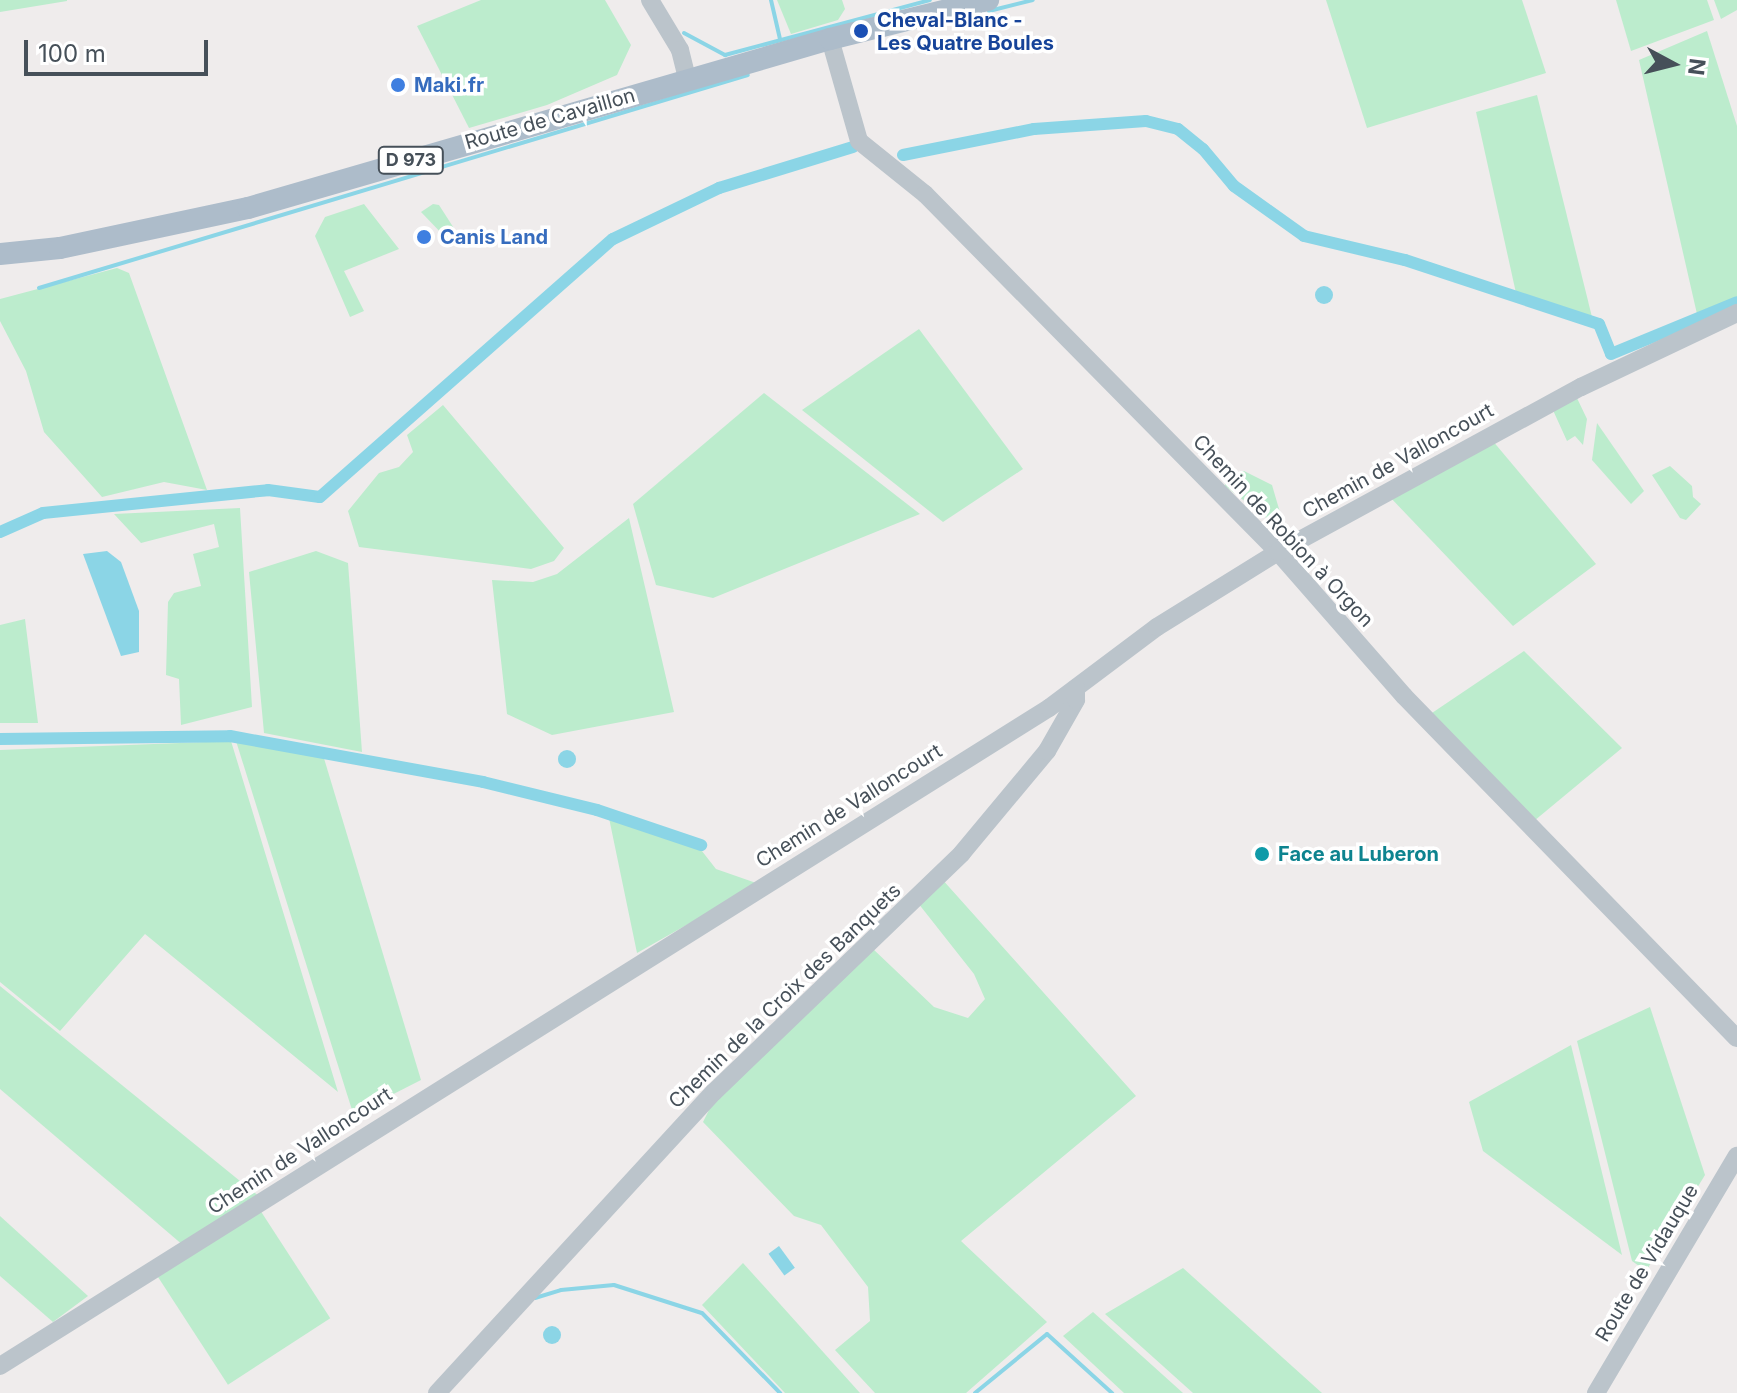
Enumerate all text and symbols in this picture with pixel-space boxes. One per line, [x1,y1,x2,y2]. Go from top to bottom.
place label: Cheval-Blanc - Les Quatre Boules [877,8,1054,55]
marker: Cheval-Blanc - Les Quatre Boules [852,22,870,40]
scale bar [28,24,212,74]
north arrow [1633,24,1713,104]
text: 100 m [38,39,106,68]
text: N [1683,57,1711,77]
place label: Maki.fr [414,73,484,97]
marker: Maki.fr [389,76,407,94]
street label: Route de Cavaillon [462,83,638,155]
road number: D 973 [377,146,445,174]
place label: Canis Land [440,225,548,249]
marker: Canis Land [415,228,433,246]
street label: Chemin de Valloncourt [1298,398,1498,524]
street label: Chemin de Robion à Orgon [1188,430,1378,632]
street label: Chemin de Valloncourt [752,739,946,873]
place label: Face au Luberon [1278,842,1439,866]
marker: Face au Luberon [1253,845,1271,863]
street label: Chemin de la Croix des Banquets [664,879,906,1113]
street label: Chemin de Valloncourt [203,1083,397,1219]
street label: Route de Vidauque [1591,1180,1703,1346]

